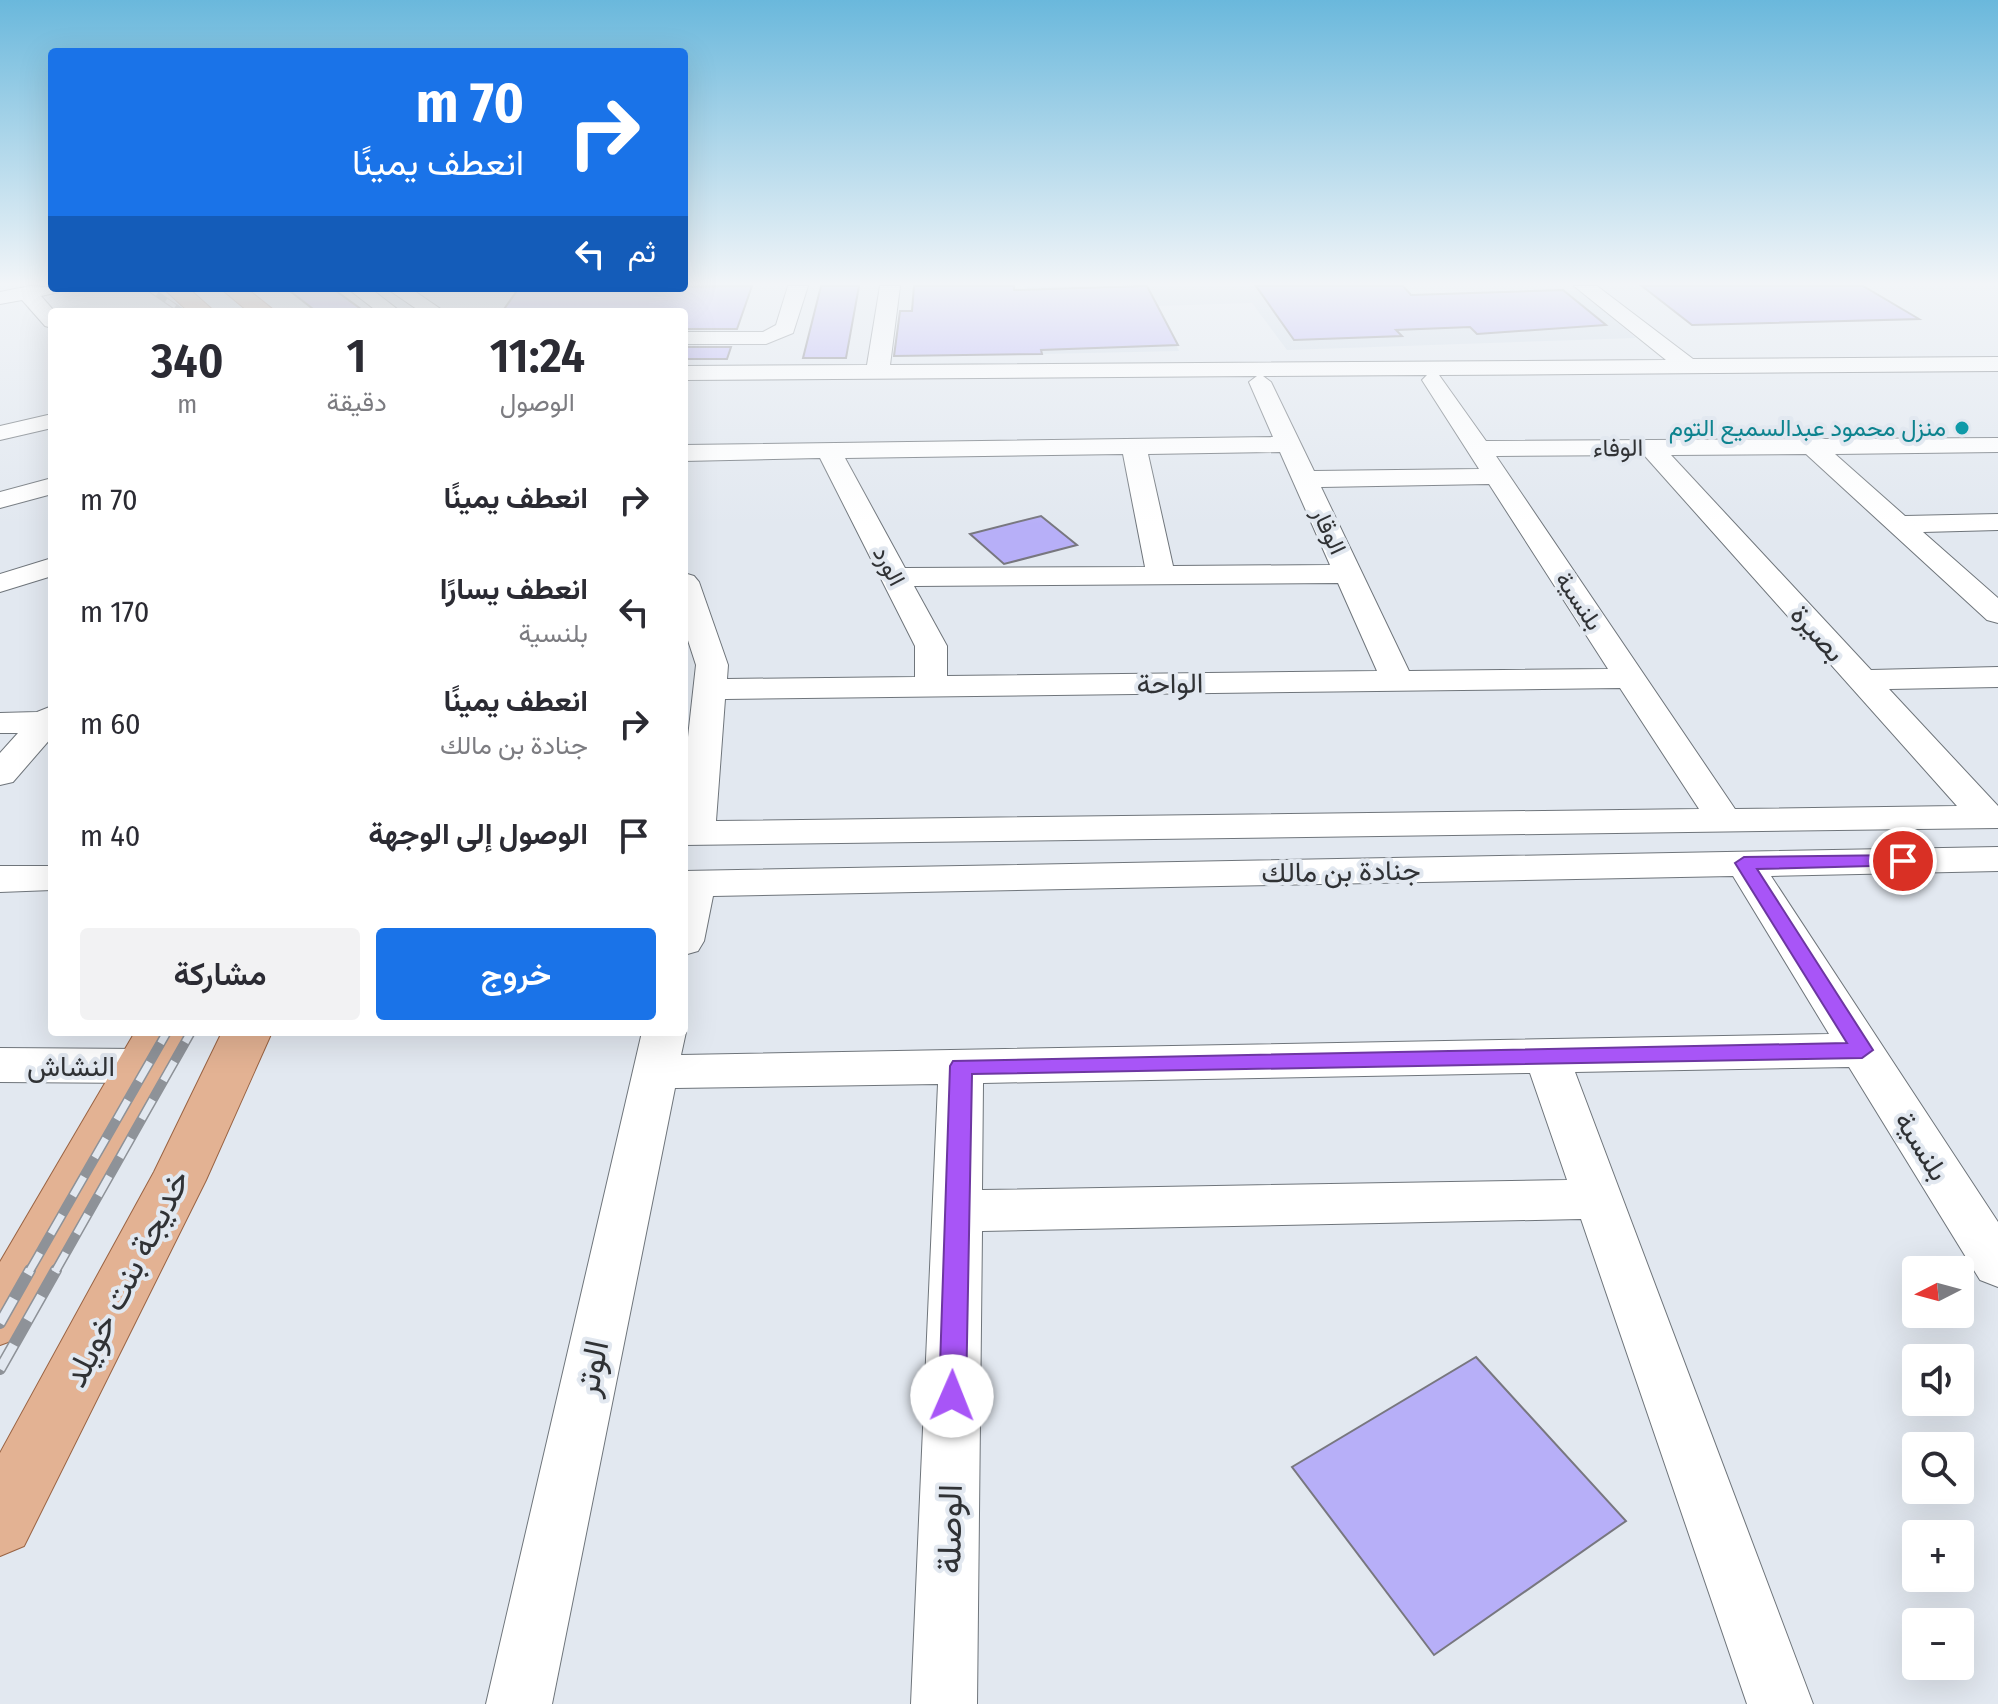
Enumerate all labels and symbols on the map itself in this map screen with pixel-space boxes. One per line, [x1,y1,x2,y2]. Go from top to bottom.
place label: منزل محمود عبدالسميع التوم [1669,414,1946,445]
marker: منزل محمود عبدالسميع التوم [1953,419,1971,437]
street label: الوفاء [1593,434,1643,463]
street label: الوقار [1305,502,1352,559]
street label: الورد [866,541,911,591]
street label: بلنسية [1549,567,1609,635]
street label: بصيرة [1783,598,1852,669]
street label: الواحة [1136,666,1204,702]
pin [1869,827,1937,895]
street label: جنادة بن مالك [1261,854,1421,889]
street label: النشاش [27,1050,115,1083]
street label: بلنسية [1888,1106,1955,1187]
street label: خديجة بنت خويلد [54,1163,199,1394]
north arrow [1902,1256,1974,1328]
street label: الوتر [565,1336,617,1401]
position arrow [910,1354,994,1438]
street label: الوصلة [928,1484,971,1574]

